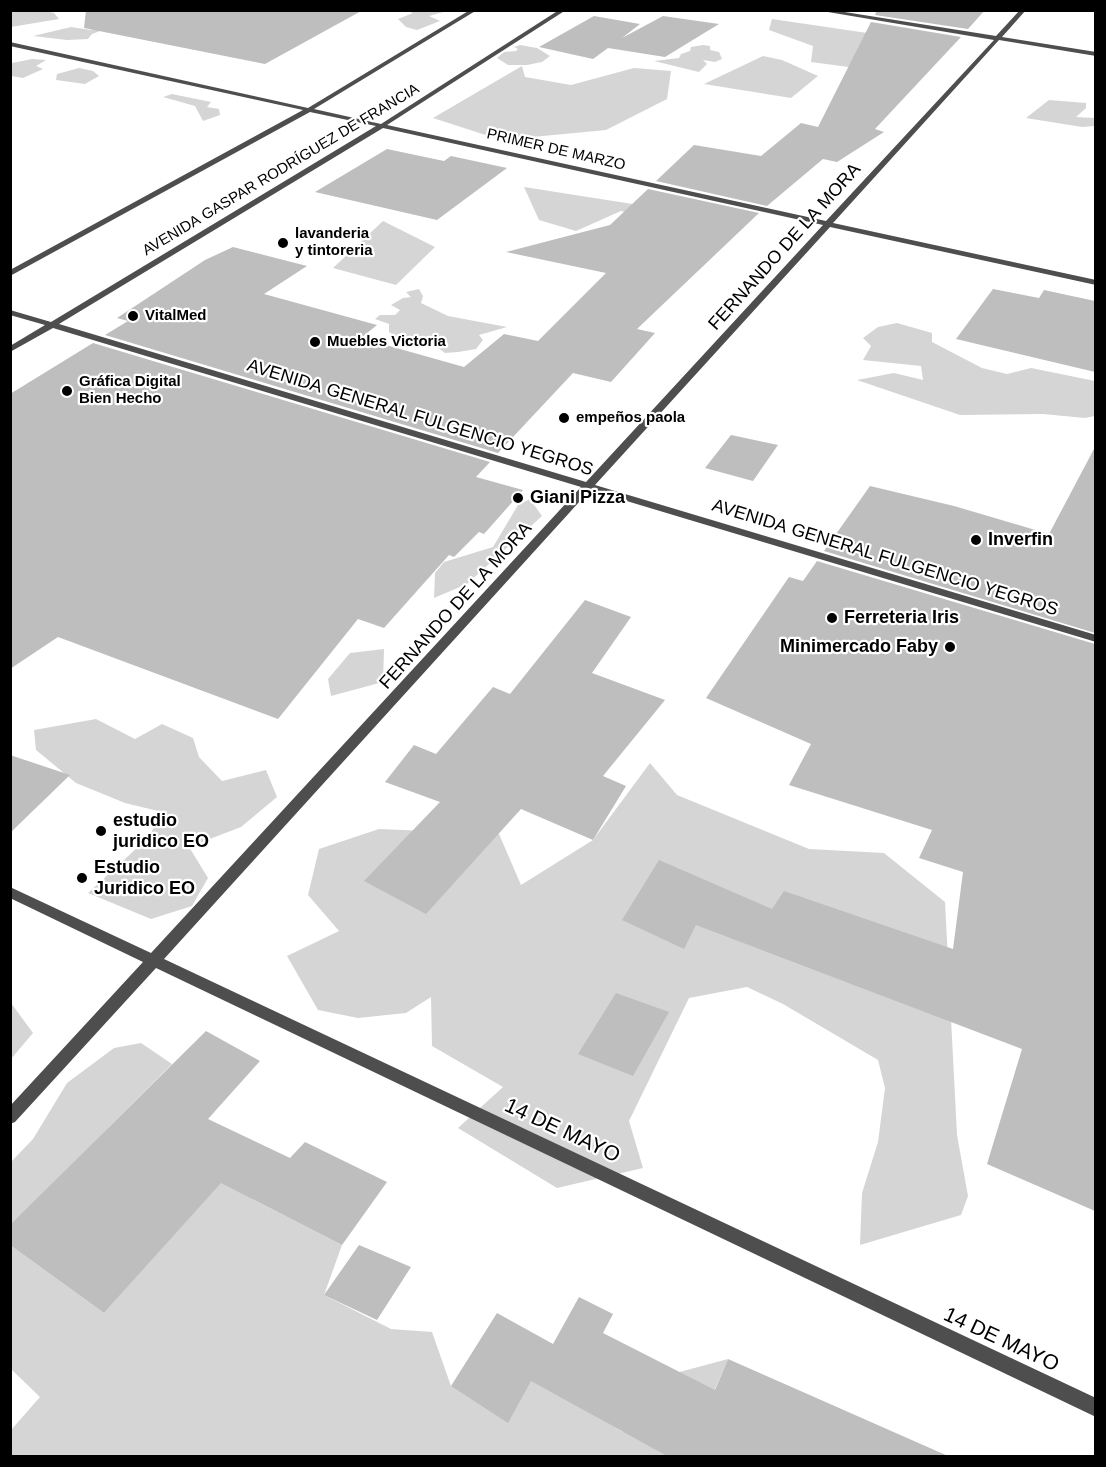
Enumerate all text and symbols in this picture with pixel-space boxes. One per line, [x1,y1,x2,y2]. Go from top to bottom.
street label: AVENIDA GASPAR RODRÍGUEZ DE FRANCIA [139,80,423,260]
street label: PRIMER DE MARZO [485,125,627,175]
street label: FERNANDO DE LA MORA [704,159,866,335]
place label: lavanderia y tintoreria [295,225,373,260]
marker: lavanderia y tintoreria [276,236,290,250]
place label: VitalMed [145,307,206,325]
marker: VitalMed [126,309,140,323]
place label: Muebles Victoria [327,333,446,351]
marker: Muebles Victoria [308,335,322,349]
street label: AVENIDA GENERAL FULGENCIO YEGROS [244,355,596,481]
place label: Gráfica Digital Bien Hecho [79,373,181,408]
marker: Gráfica Digital Bien Hecho [60,384,74,398]
place label: empeños paola [576,409,685,427]
marker: empeños paola [557,411,571,425]
place label: Giani Pizza [530,487,625,509]
marker: Giani Pizza [511,491,525,505]
street label: AVENIDA GENERAL FULGENCIO YEGROS [709,495,1061,621]
street label: FERNANDO DE LA MORA [375,518,537,694]
place label: Inverfin [988,529,1053,551]
marker: Inverfin [969,533,983,547]
place label: Ferreteria Iris [844,607,959,629]
marker: Ferreteria Iris [825,611,839,625]
place label: Minimercado Faby [780,636,938,658]
marker: Minimercado Faby [943,640,957,654]
place label: estudio juridico EO [113,810,209,852]
marker: estudio juridico EO [94,824,108,838]
place label: Estudio Juridico EO [94,857,195,900]
marker: Estudio Juridico EO [75,871,89,885]
street label: 14 DE MAYO [500,1093,624,1169]
street label: 14 DE MAYO [939,1302,1063,1378]

